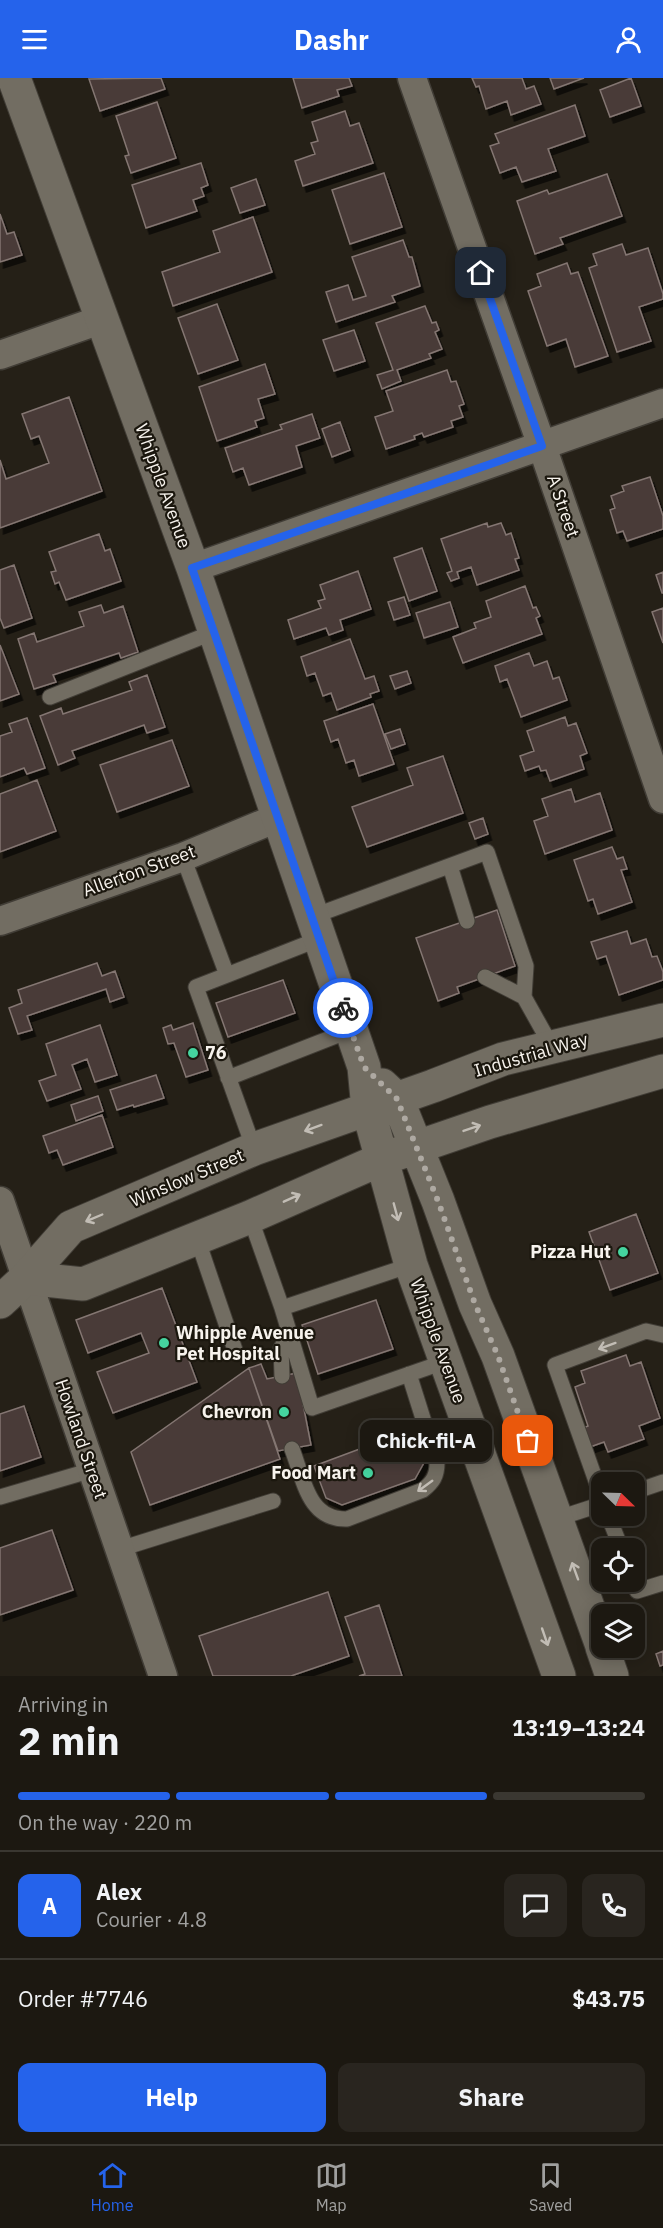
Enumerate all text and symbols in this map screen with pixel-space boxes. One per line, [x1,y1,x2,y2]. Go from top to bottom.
text: Dashr [294,22,369,57]
icon: menu [18,23,51,56]
icon: person [612,23,645,56]
pin [455,247,506,298]
icon: home [464,256,497,289]
street label: Whipple Avenue [130,420,197,551]
street label: A Street [542,471,585,540]
street label: Allerton Street [79,840,198,902]
courier [313,978,373,1038]
icon: bike [327,992,360,1025]
street label: Industrial Way [471,1027,590,1082]
place label: 76 [205,1041,227,1064]
marker: 76 [186,1046,200,1060]
one-way arrow [462,1122,481,1133]
one-way arrow [304,1124,323,1135]
street label: Winslow Street [126,1143,247,1212]
one-way arrow [282,1192,301,1203]
one-way arrow [391,1202,402,1221]
one-way arrow [85,1212,103,1224]
place label: Pizza Hut [530,1240,611,1263]
marker: Pizza Hut [616,1245,630,1259]
street label: Whipple Avenue [405,1275,472,1406]
place label: Whipple Avenue Pet Hospital [176,1321,314,1365]
marker: Whipple Avenue Pet Hospital [157,1336,171,1350]
one-way arrow [599,1341,617,1352]
street label: Howland Street [50,1376,113,1502]
place label: Chevron [202,1400,272,1423]
marker: Chevron [277,1405,291,1419]
pin [502,1415,553,1466]
callout: Chick-fil-A [360,1420,492,1462]
icon: bag [511,1424,544,1457]
text: Chick-fil-A [376,1427,476,1454]
place label: Food Mart [271,1461,356,1484]
marker: Food Mart [361,1466,375,1480]
north arrow [591,1472,645,1526]
map controls [591,1472,645,1658]
one-way arrow [417,1479,433,1492]
button: locate [591,1538,645,1592]
one-way arrow [569,1562,580,1581]
button: layers [591,1604,645,1658]
one-way arrow [540,1627,551,1646]
text: Arriving in [18,1691,108,1718]
text: 13:19–13:24 [512,1713,645,1742]
text: 2 min [18,1715,120,1766]
text: On the way · 220 m [18,1809,192,1836]
button: chat [504,1874,567,1937]
button: phone [582,1874,645,1937]
text: Alex [96,1877,142,1906]
text: A [42,1891,57,1920]
text: Courier · 4.8 [96,1906,207,1933]
text: Order #7746 [18,1984,148,2013]
text: $43.75 [572,1984,645,2013]
button: Help [18,2063,326,2132]
button: Share [338,2063,645,2132]
tab: Home [91,2159,134,2215]
tab: Map [315,2159,348,2215]
tab: Saved [529,2159,572,2215]

